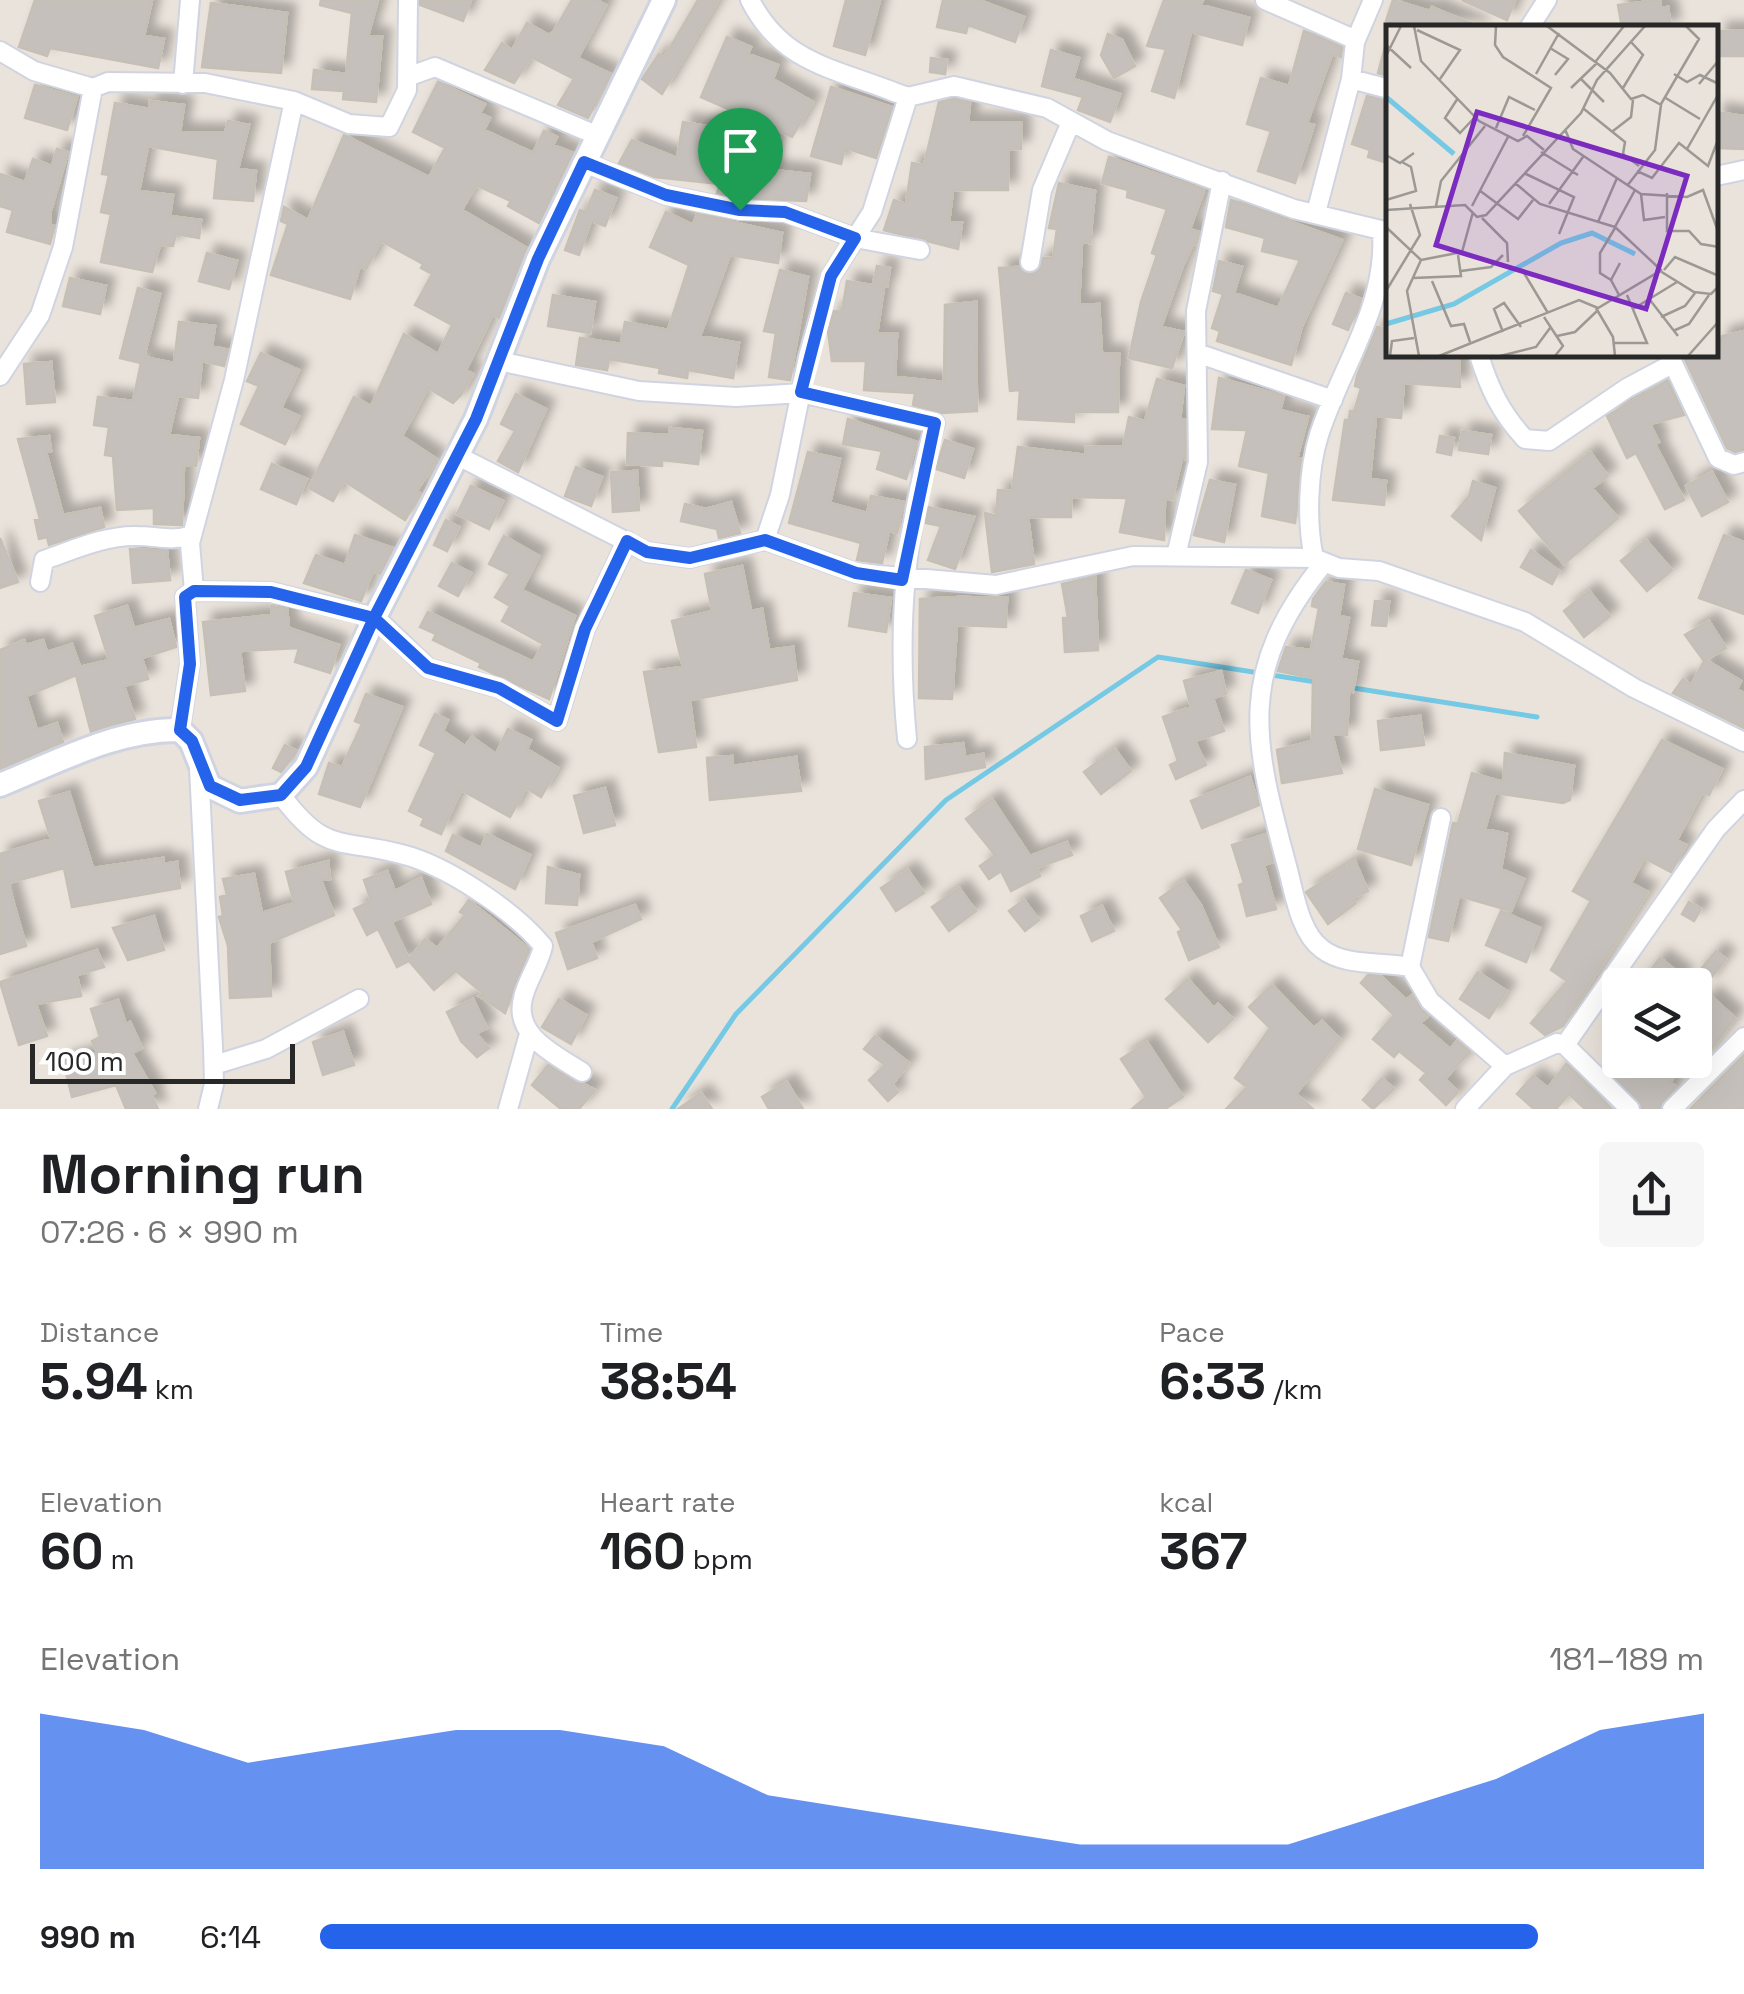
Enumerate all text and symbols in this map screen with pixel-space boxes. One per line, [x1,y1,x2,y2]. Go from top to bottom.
inset map [1386,25,1719,358]
pin [698,108,783,211]
icon: arrive [713,123,768,178]
map controls [1602,968,1712,1078]
button: layers [1602,968,1712,1078]
scale bar [30,1039,295,1084]
text: 100 m [45,1043,124,1079]
text: Morning run [40,1139,365,1209]
button: share [1599,1142,1704,1247]
text: 07:26 · 6 × 990 m [40,1212,299,1252]
text: Distance [40,1314,159,1350]
text: Time [600,1314,663,1350]
text: Pace [1159,1314,1225,1350]
text: 5.94 [40,1350,148,1414]
text: 38:54 [600,1350,737,1414]
text: 6:33 [1159,1350,1266,1414]
text: km [148,1371,194,1407]
text: /km [1266,1371,1323,1407]
text: Elevation [40,1484,163,1520]
text: Heart rate [600,1484,736,1520]
text: kcal [1159,1484,1213,1520]
text: 60 [40,1520,103,1584]
text: 160 [600,1520,686,1584]
text: 367 [1159,1520,1248,1584]
text: m [103,1541,135,1577]
text: bpm [686,1541,753,1577]
text: Elevation [40,1639,180,1679]
text: 181–189 m [1549,1639,1704,1679]
text: 990 m [40,1917,136,1957]
text: 6:14 [200,1917,261,1957]

